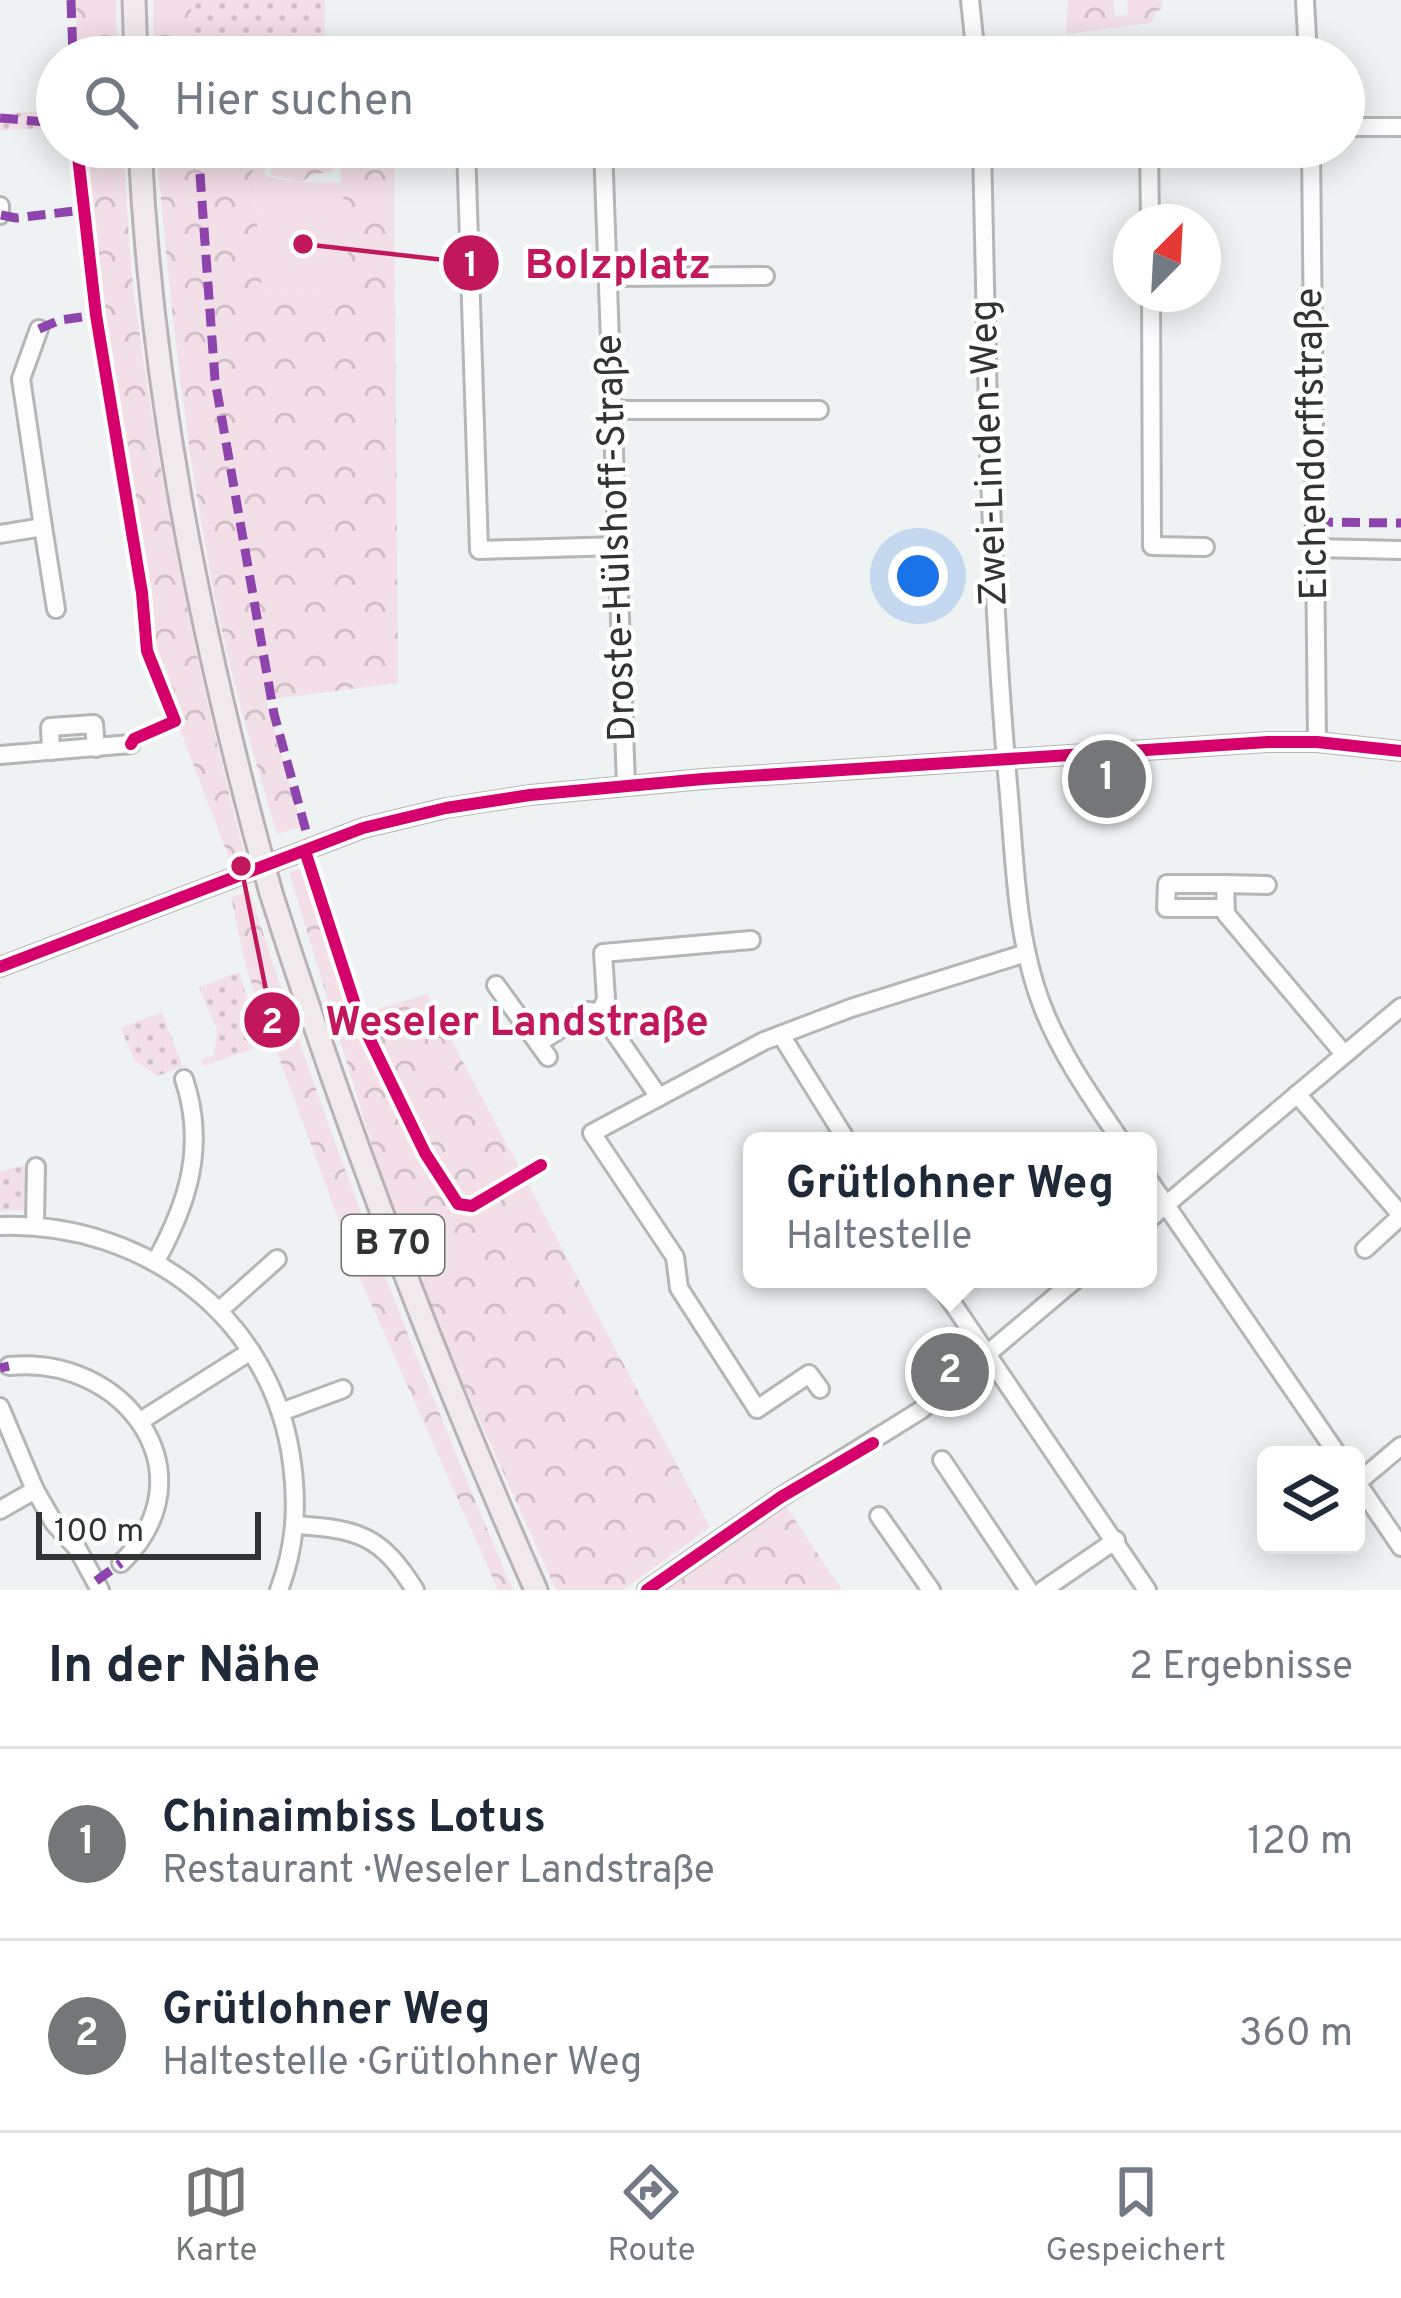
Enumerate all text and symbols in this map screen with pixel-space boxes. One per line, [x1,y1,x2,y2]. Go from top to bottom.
search box [36,36,1365,168]
icon: search [78,69,144,135]
text: Hier suchen [174,74,414,131]
north arrow [1113,204,1221,312]
callout: Bolzplatz [441,224,736,302]
text: Bolzplatz [525,241,711,294]
text: 1 [464,244,478,290]
street label: Eichendorffstraße [1287,287,1341,601]
street label: Zwei-Linden-Weg [961,299,1021,607]
street label: Droste-Hülshoff-Straße [586,333,650,743]
your location [888,546,948,606]
pin: 1 [1068,734,1146,824]
callout: Weseler Landstraße [242,981,733,1059]
text: Weseler Landstraße [325,998,709,1051]
text: 2 [261,1001,283,1047]
popup [743,1132,1157,1288]
text: Grütlohner Weg [786,1157,1114,1214]
text: Haltestelle [786,1214,972,1263]
road number: B 70 [342,1215,444,1275]
pin: 2 [911,1327,989,1417]
map controls [1257,1446,1365,1554]
button: layers [1257,1446,1365,1554]
scale bar [36,1506,261,1559]
text: 100 m [54,1512,144,1554]
text: In der Nähe [48,1636,320,1701]
text: 2 Ergebnisse [1129,1644,1353,1693]
text: Chinaimbiss Lotus [162,1791,546,1848]
text: 1 [79,1819,95,1868]
text: 120 m [1247,1819,1353,1868]
text: Restaurant · Weseler Landstraße [162,1848,715,1897]
text: Grütlohner Weg [162,1983,490,2040]
text: 2 [75,2011,99,2060]
text: 360 m [1239,2011,1353,2060]
text: Haltestelle · Grütlohner Weg [162,2040,642,2089]
tab: Karte [175,2159,257,2273]
tab: Route [607,2159,695,2273]
tab: Gespeichert [1046,2159,1226,2273]

